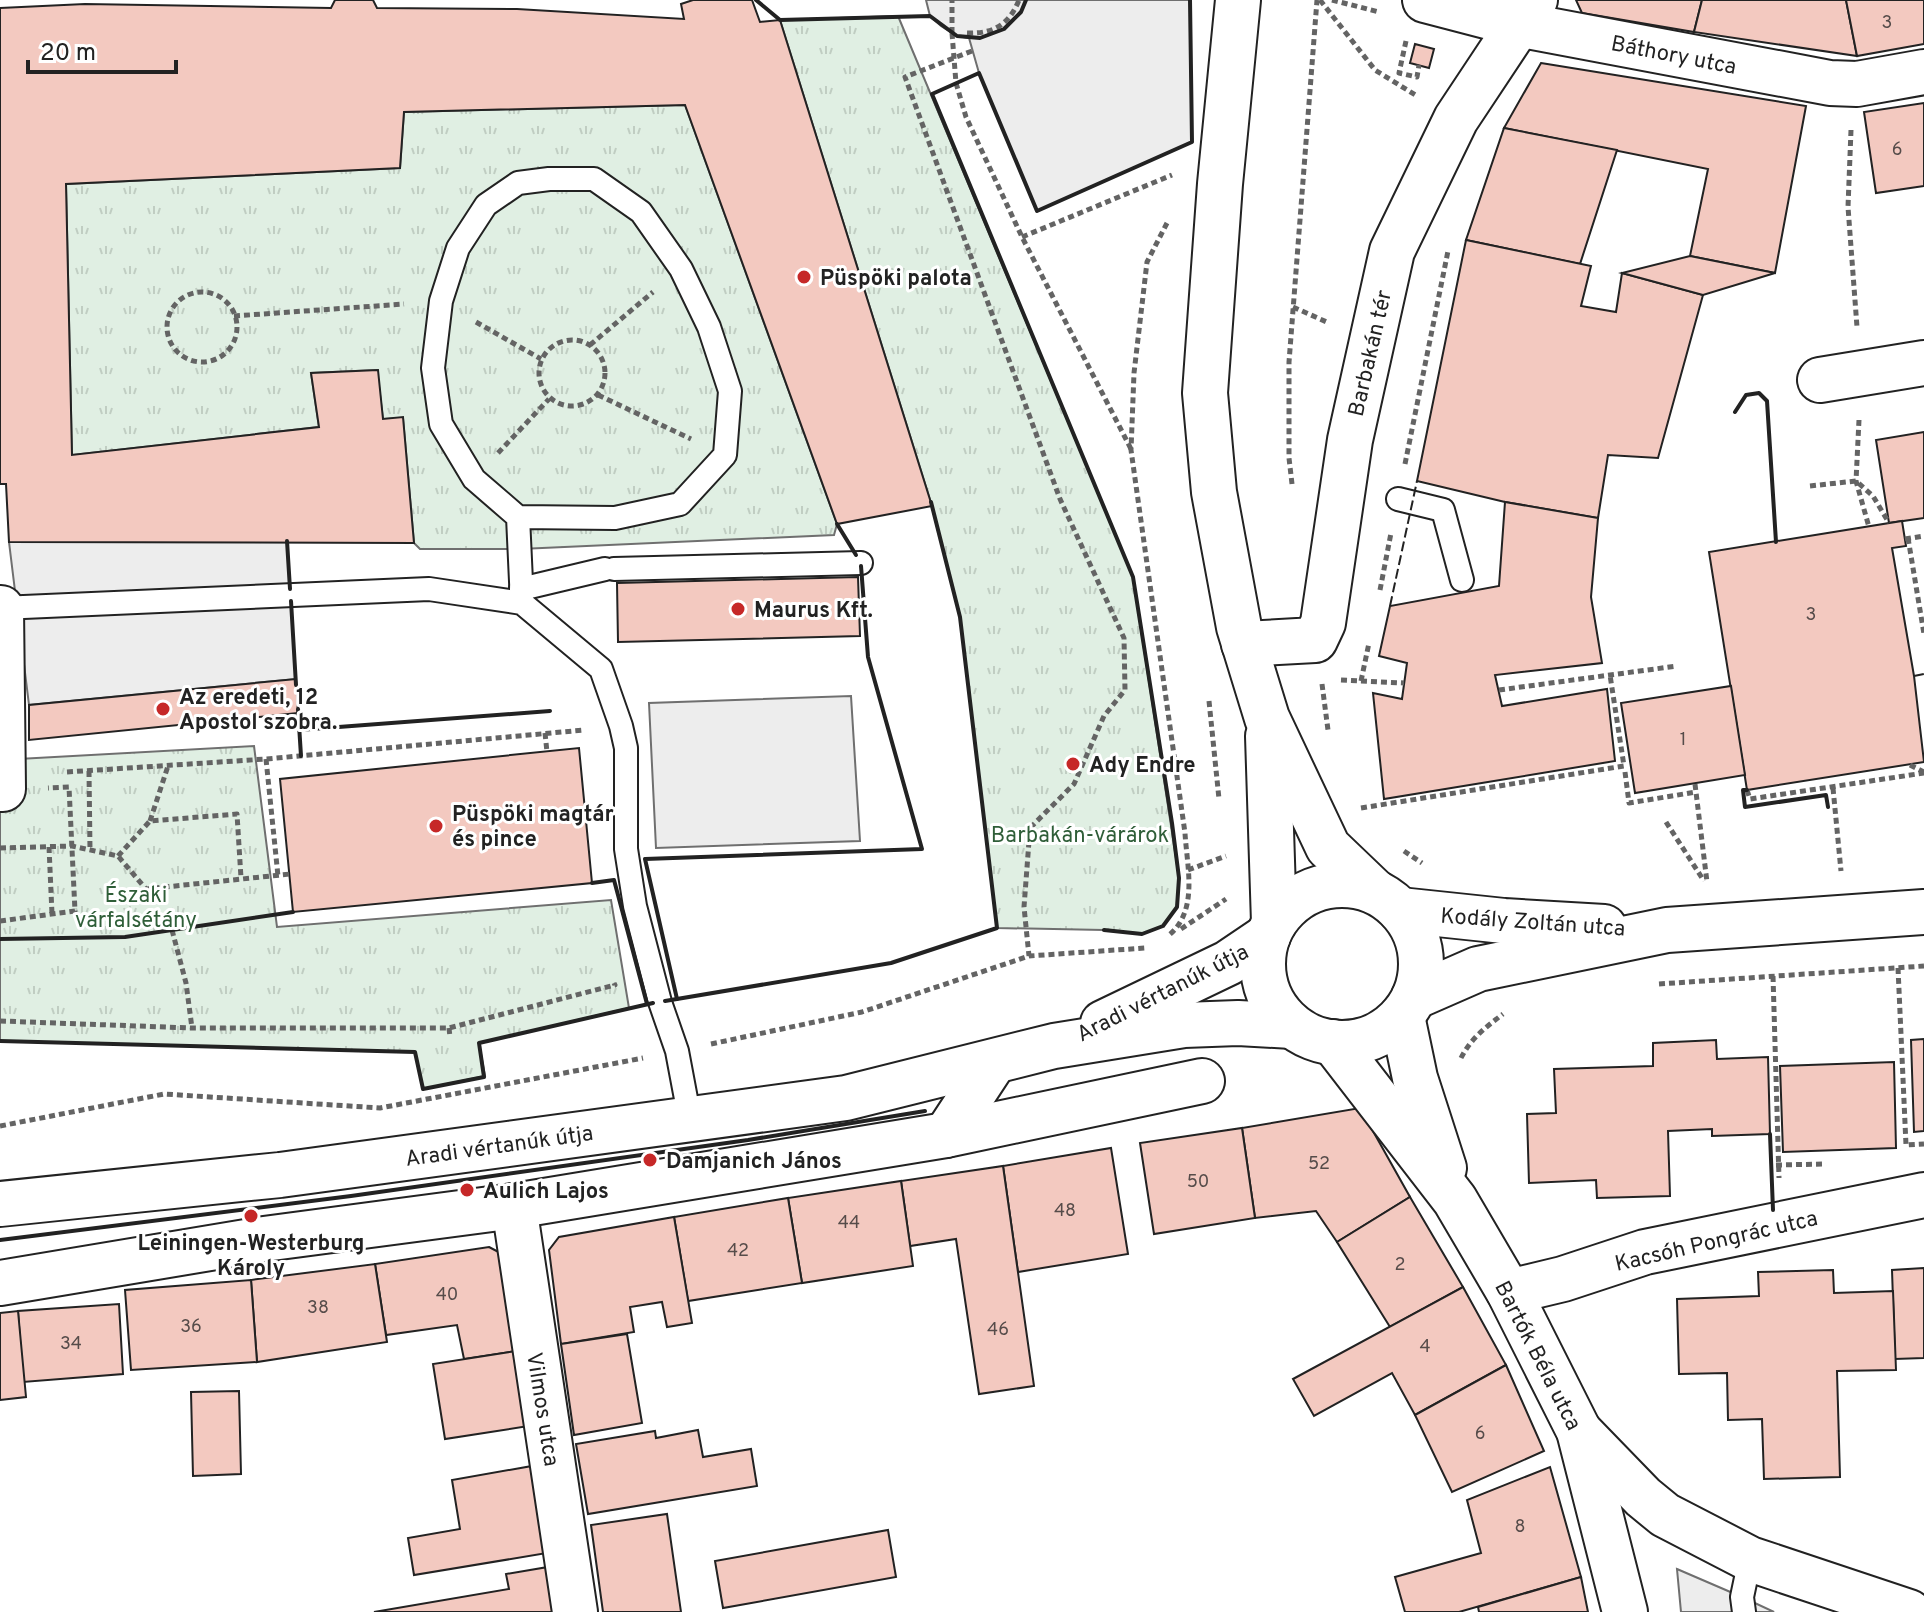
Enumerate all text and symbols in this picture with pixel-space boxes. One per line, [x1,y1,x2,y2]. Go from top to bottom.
house number: 3 [1882,12,1892,35]
scale bar [28,24,176,74]
street label: Báthory utca [1609,31,1739,82]
text: 20 m [40,39,96,69]
house number: 6 [1892,139,1902,162]
place label: Püspöki palota [820,266,972,293]
marker: Püspöki palota [795,268,813,286]
street label: Barbakán tér [1344,288,1399,419]
place label: Maurus Kft. [754,598,873,625]
marker: Maurus Kft. [729,600,747,618]
house number: 3 [1806,604,1816,627]
place label: Az eredeti, 12 Apostol szobra. [179,685,337,737]
marker: Az eredeti, 12 Apostol szobra. [154,700,172,718]
house number: 1 [1680,729,1686,752]
place label: Ady Endre [1089,753,1196,780]
marker: Ady Endre [1064,755,1082,773]
place label: Püspöki magtár és pince [452,802,614,854]
marker: Püspöki magtár és pince [427,817,445,835]
park label: Barbakán-várárok [991,823,1169,850]
park label: Északi várfalsétány [75,881,197,935]
street label: Kodály Zoltán utca [1439,904,1626,943]
street label: Aradi vértanúk útja [1073,939,1254,1049]
street label: Aradi vértanúk útja [404,1121,595,1174]
place label: Damjanich János [666,1149,842,1176]
marker: Damjanich János [641,1151,659,1169]
house number: 52 [1308,1153,1330,1176]
house number: 50 [1187,1171,1209,1194]
place label: Aulich Lajos [483,1179,609,1206]
marker: Aulich Lajos [458,1181,476,1199]
house number: 48 [1054,1200,1076,1223]
street label: Kacsóh Pongrác utca [1613,1206,1821,1279]
marker: Leiningen-Westerburg Károly [242,1207,260,1225]
house number: 44 [838,1212,860,1235]
place label: Leiningen-Westerburg Károly [137,1231,365,1283]
house number: 42 [727,1240,749,1263]
house number: 2 [1394,1254,1406,1277]
street label: Bartók Béla utca [1487,1277,1586,1436]
house number: 40 [436,1284,458,1307]
house number: 38 [307,1297,329,1320]
house number: 36 [180,1316,202,1339]
house number: 46 [987,1319,1009,1342]
house number: 34 [60,1333,82,1356]
house number: 4 [1419,1336,1431,1359]
street label: Vilmos utca [519,1350,564,1468]
house number: 6 [1475,1423,1485,1446]
house number: 8 [1515,1516,1526,1539]

